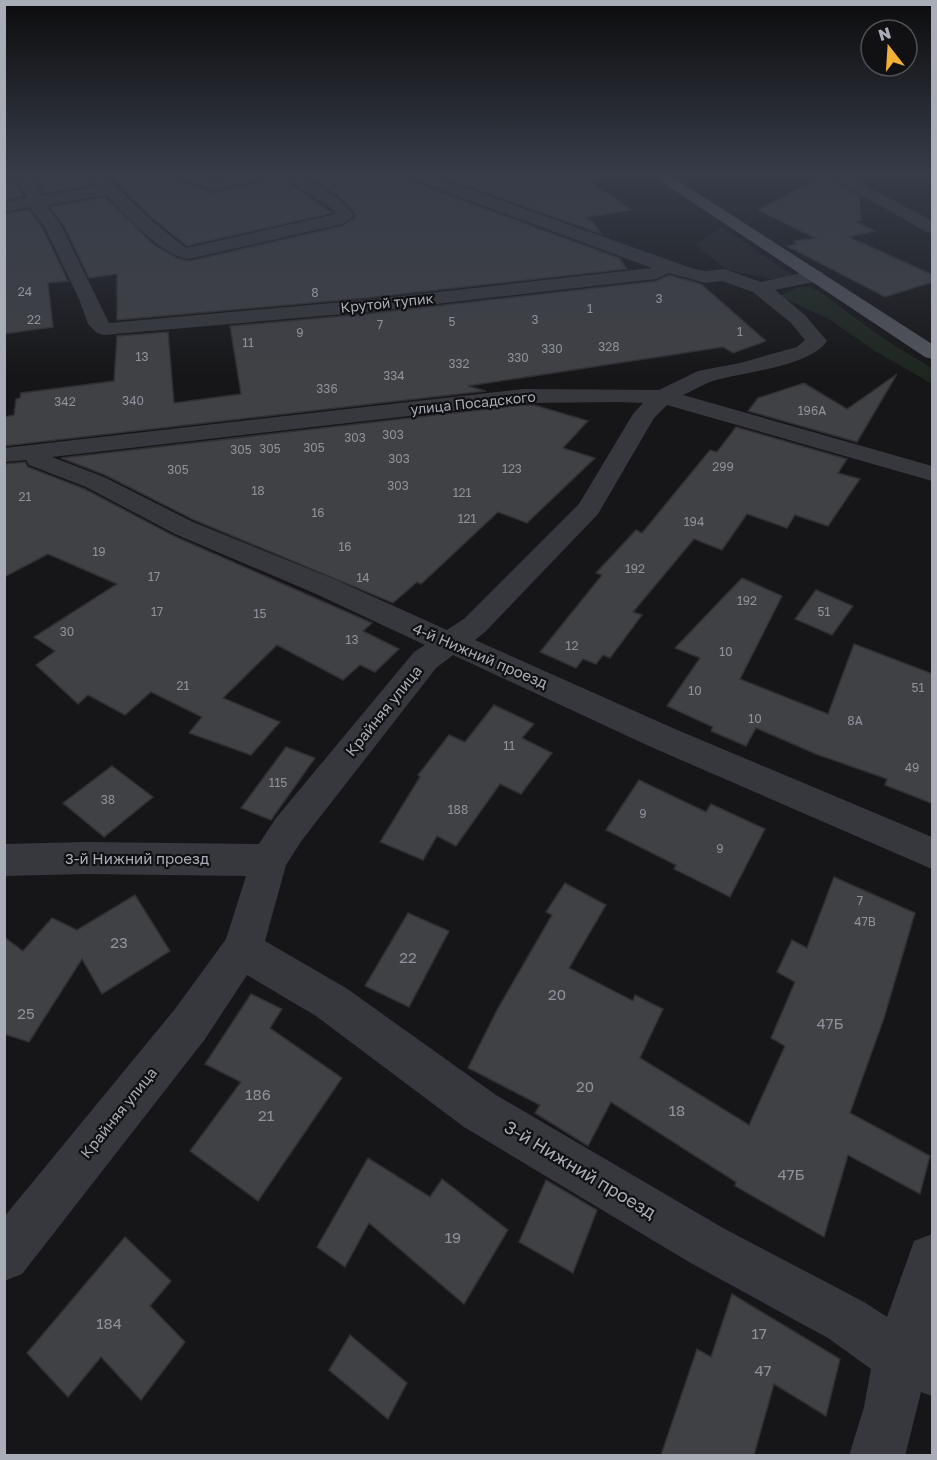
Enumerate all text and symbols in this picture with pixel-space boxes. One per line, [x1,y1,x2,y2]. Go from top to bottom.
north arrow [859,18,919,78]
text: N [876,22,893,45]
house number: 24 [18,284,32,299]
house number: 8 [311,285,319,300]
street label: Крутой тупик [340,289,434,316]
house number: 3 [655,291,663,306]
house number: 1 [587,301,593,316]
house number: 22 [27,312,41,327]
house number: 3 [531,312,539,327]
house number: 5 [449,314,456,329]
house number: 7 [377,317,383,332]
house number: 1 [737,324,743,339]
house number: 9 [296,325,304,340]
house number: 11 [242,335,254,350]
house number: 328 [598,339,620,354]
house number: 330 [541,341,563,356]
house number: 13 [136,349,148,364]
house number: 330 [507,350,529,365]
house number: 332 [448,356,470,371]
house number: 334 [383,368,405,383]
house number: 336 [316,381,338,396]
street label: улица Посадского [409,387,536,418]
house number: 340 [122,393,144,408]
house number: 342 [54,394,76,409]
house number: 196А [798,403,826,418]
house number: 303 [382,427,404,442]
house number: 303 [344,430,366,445]
house number: 305 [303,440,325,455]
house number: 305 [259,441,281,456]
house number: 305 [230,442,252,457]
house number: 303 [388,451,410,466]
house number: 299 [712,459,734,474]
house number: 123 [502,461,522,476]
house number: 305 [167,462,189,477]
house number: 303 [387,478,409,493]
house number: 18 [251,483,265,498]
house number: 121 [453,485,471,500]
house number: 21 [19,489,32,504]
house number: 16 [311,505,325,520]
house number: 121 [458,511,476,526]
house number: 194 [684,514,704,529]
house number: 16 [338,539,352,554]
house number: 19 [92,544,106,559]
house number: 192 [625,561,645,576]
house number: 17 [148,569,160,584]
house number: 14 [356,570,370,585]
house number: 192 [737,593,757,608]
house number: 17 [151,604,163,619]
house number: 51 [818,604,831,619]
house number: 15 [254,606,266,621]
street label: 4-й Нижний проезд [410,619,550,692]
house number: 30 [60,624,74,639]
house number: 13 [346,632,358,647]
house number: 12 [566,638,578,653]
house number: 10 [719,644,733,659]
street label: Крайняя улица [341,661,425,759]
house number: 21 [177,678,190,693]
house number: 51 [912,680,925,695]
house number: 10 [688,683,702,698]
house number: 10 [748,711,762,726]
house number: 8А [847,713,863,728]
house number: 11 [503,738,515,753]
house number: 49 [905,760,919,775]
house number: 115 [269,775,287,790]
house number: 38 [101,792,115,807]
house number: 188 [448,802,468,817]
house number: 9 [639,806,647,821]
house number: 9 [716,841,724,856]
street label: 3-й Нижний проезд [65,849,209,867]
house number: 7 [857,893,863,908]
house number: 47В [854,914,876,929]
house number: 23 [110,933,128,951]
house number: 22 [399,948,417,966]
house number: 20 [548,985,566,1003]
house number: 25 [17,1004,35,1022]
house number: 47Б [816,1014,844,1032]
street label: Крайняя улица [76,1063,160,1161]
house number: 20 [576,1077,594,1095]
house number: 186 [245,1085,271,1103]
house number: 18 [669,1101,685,1119]
house number: 21 [258,1106,274,1124]
street label: 3-й Нижний проезд [501,1115,660,1223]
house number: 47Б [777,1165,805,1183]
house number: 19 [445,1228,461,1246]
house number: 184 [96,1314,122,1332]
house number: 17 [751,1324,767,1342]
house number: 47 [754,1361,772,1379]

